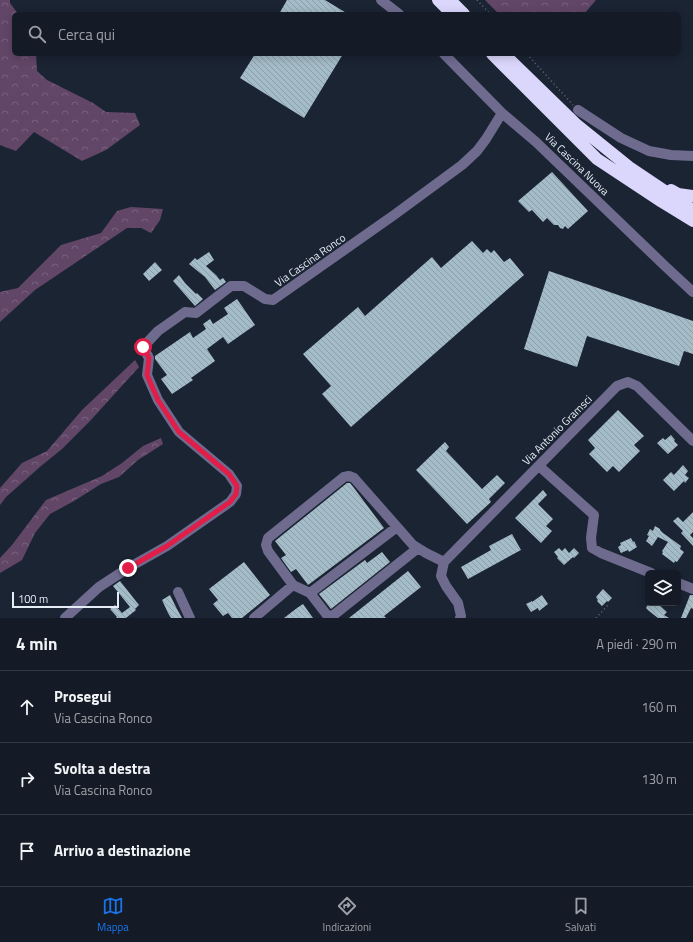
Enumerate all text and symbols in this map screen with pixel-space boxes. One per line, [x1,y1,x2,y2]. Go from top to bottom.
search box [12,12,681,56]
icon: search [26,23,48,45]
text: Cerca qui [58,23,115,46]
street label: Via Cascina Nuova [541,129,613,199]
street label: Via Cascina Ronco [271,229,349,290]
route start [134,338,152,356]
street label: Via Antonio Gramsci [518,391,596,469]
route end [119,559,137,577]
map controls [645,570,681,606]
button: layers [645,570,681,606]
scale bar [12,590,119,609]
text: 100 m [18,591,48,607]
text: 4 min [16,631,57,657]
text: A piedi · 290 m [596,634,677,654]
text: Prosegui [54,685,111,708]
icon: ahead [16,696,38,718]
text: 160 m [641,697,677,717]
text: Via Cascina Ronco [54,708,152,728]
text: Svolta a destra [54,757,151,780]
icon: right [16,768,38,790]
text: 130 m [641,769,677,789]
text: Via Cascina Ronco [54,780,152,800]
text: Arrivo a destinazione [54,839,191,862]
icon: arrive [16,840,38,862]
tab: Mappa [97,895,129,935]
tab: Indicazioni [323,895,371,935]
tab: Salvati [565,895,596,935]

